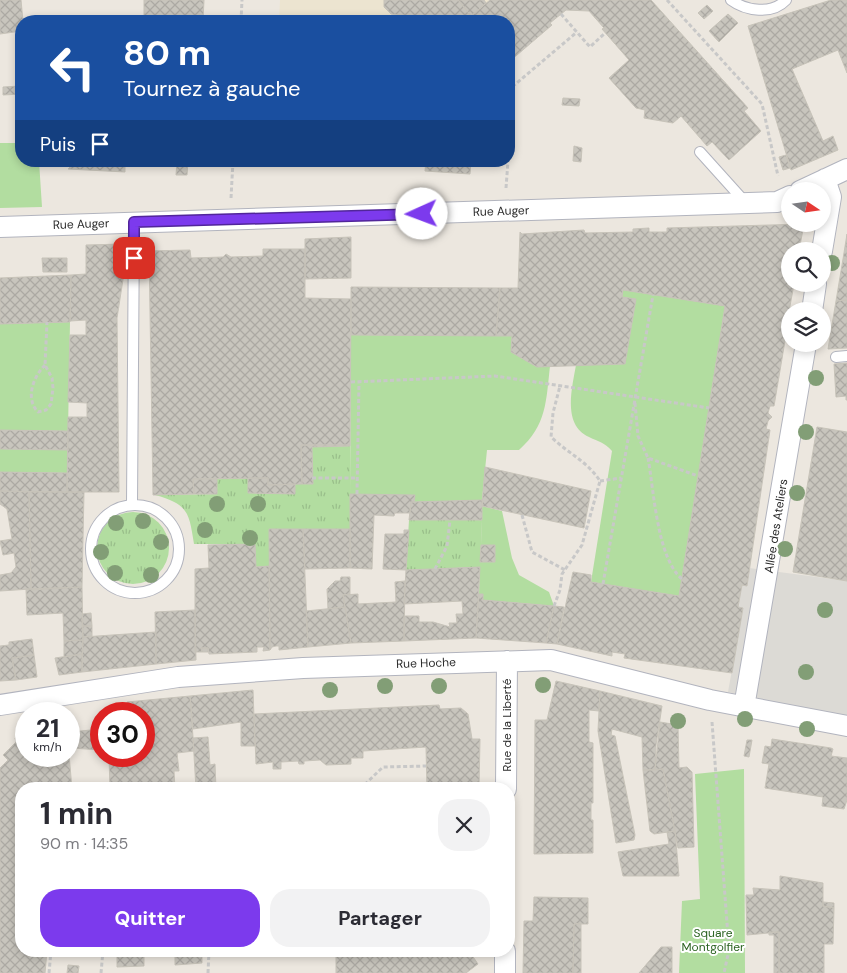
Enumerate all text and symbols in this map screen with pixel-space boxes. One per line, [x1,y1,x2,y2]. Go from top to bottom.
text: 80 m [123,30,211,76]
icon: left [40,35,105,100]
text: Tournez à gauche [123,74,301,103]
icon: arrive [86,130,114,158]
text: Puis [40,132,76,157]
north arrow [781,182,831,232]
map controls [781,182,831,352]
position arrow [395,187,447,239]
street label: Rue Auger [473,202,530,220]
street label: Rue Auger [53,215,110,233]
pin [113,237,155,279]
button: search [781,242,831,292]
icon: arrive [120,244,148,272]
button: layers [781,302,831,352]
street label: Allée des Ateliers [761,478,791,574]
street label: Rue Hoche [396,654,456,672]
street label: Rue de la Liberté [499,678,515,772]
speed limit sign: 30 [90,702,155,767]
text: 21 [36,712,59,745]
text: km/h [33,739,62,755]
text: 1 min [40,794,113,833]
button: close [438,799,490,851]
text: 90 m · 14:35 [40,833,128,854]
button: Quitter [40,889,260,947]
button: Partager [270,889,490,947]
park label: Square Montgolfier [681,925,745,955]

